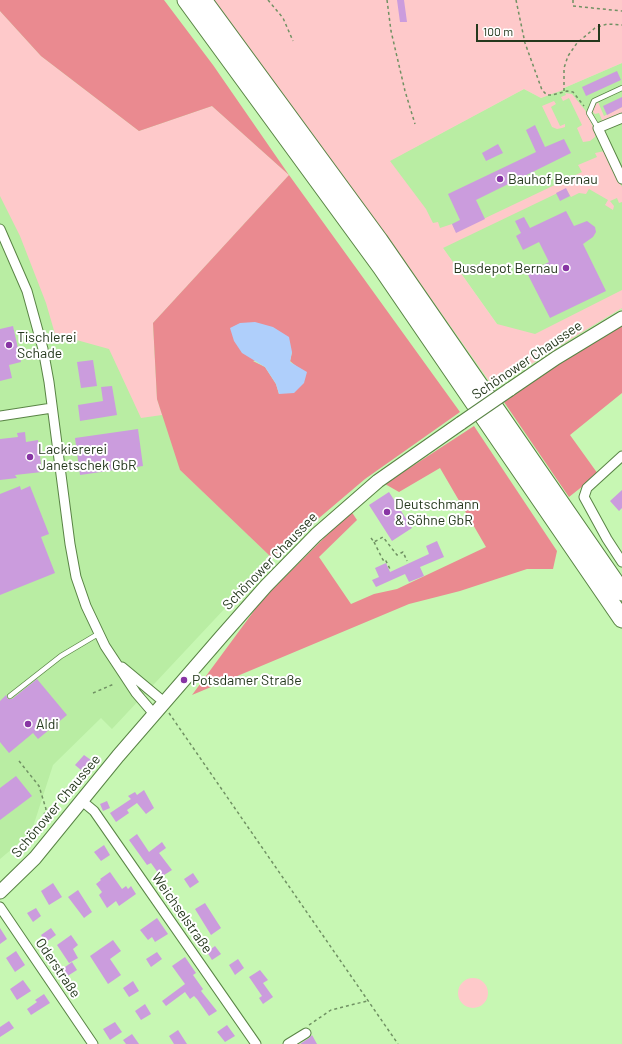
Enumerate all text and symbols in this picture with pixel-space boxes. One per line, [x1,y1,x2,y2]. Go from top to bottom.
scale bar [478,16,602,42]
text: 100 m [483,24,513,38]
place label: Bauhof Bernau [508,171,598,187]
marker: Bauhof Bernau [495,174,505,184]
place label: Busdepot Bernau [453,260,558,276]
marker: Busdepot Bernau [561,263,571,273]
street label: Schönower Chaussee [469,317,585,403]
place label: Tischlerei Schade [17,329,77,362]
marker: Tischlerei Schade [4,340,14,350]
place label: Lackiererei Janetschek GbR [38,441,137,474]
marker: Lackiererei Janetschek GbR [25,452,35,462]
place label: Deutschmann & Söhne GbR [395,496,479,528]
marker: Deutschmann & Söhne GbR [382,507,392,517]
street label: Schönower Chaussee [219,509,321,613]
place label: Potsdamer Straße [192,672,302,688]
marker: Potsdamer Straße [179,675,189,685]
place label: Aldi [36,716,59,732]
marker: Aldi [23,719,33,729]
street label: Schönower Chaussee [8,751,104,861]
street label: Weichselstraße [148,870,216,956]
street label: Oderstraße [32,935,84,1001]

